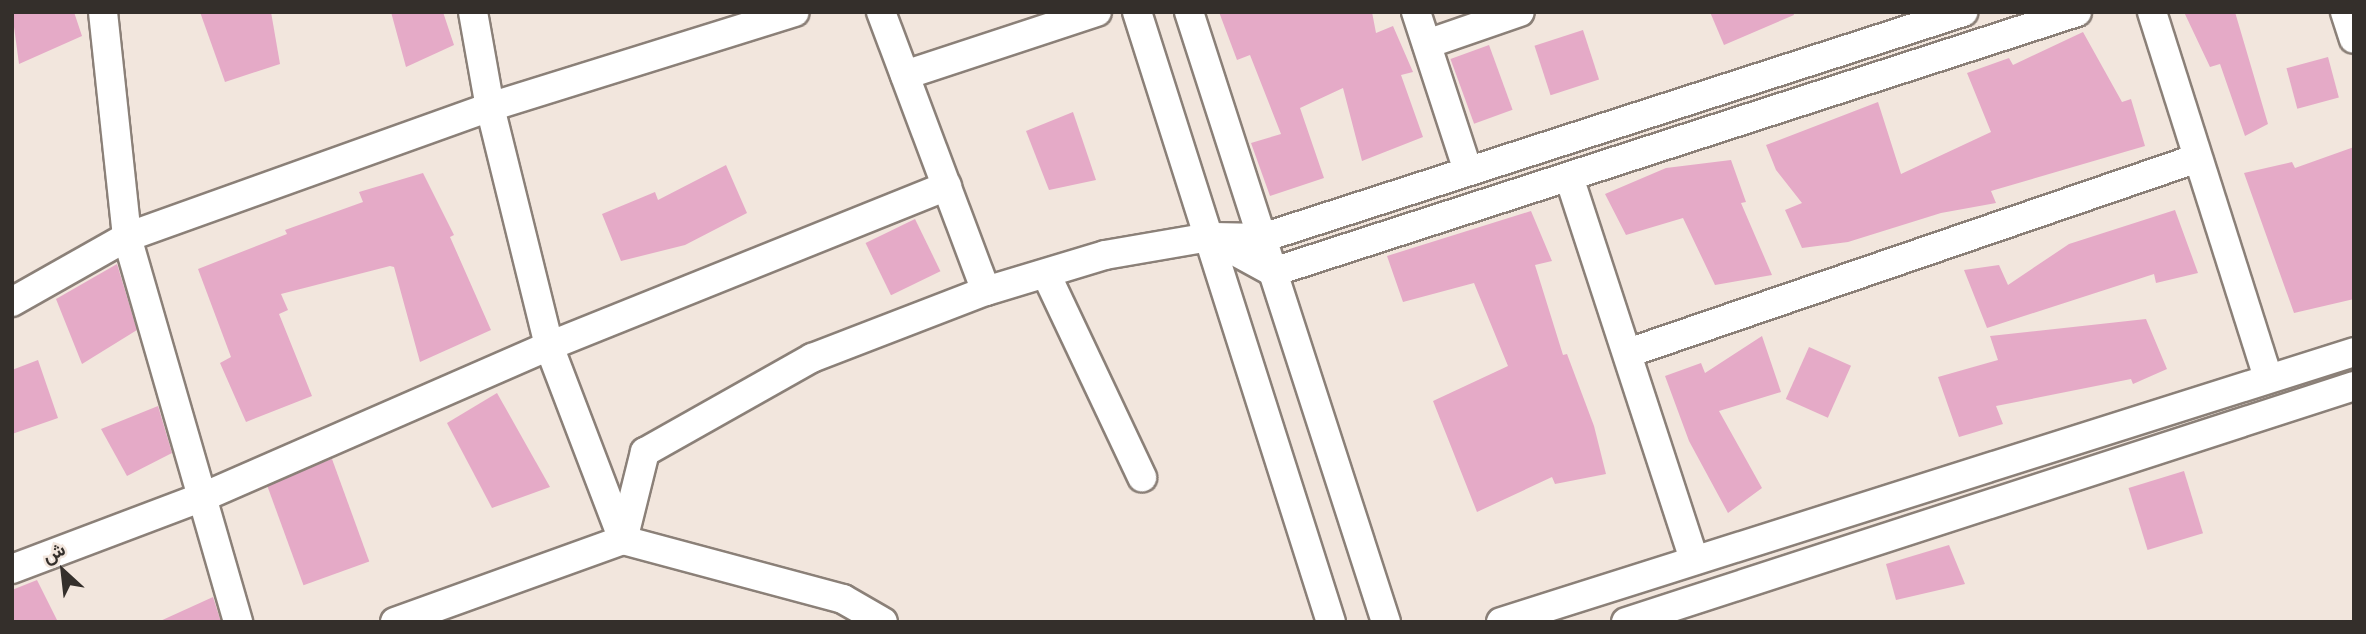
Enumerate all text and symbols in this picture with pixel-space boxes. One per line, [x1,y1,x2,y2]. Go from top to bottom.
north arrow [28,536,98,606]
text: ش [38,536,69,568]

